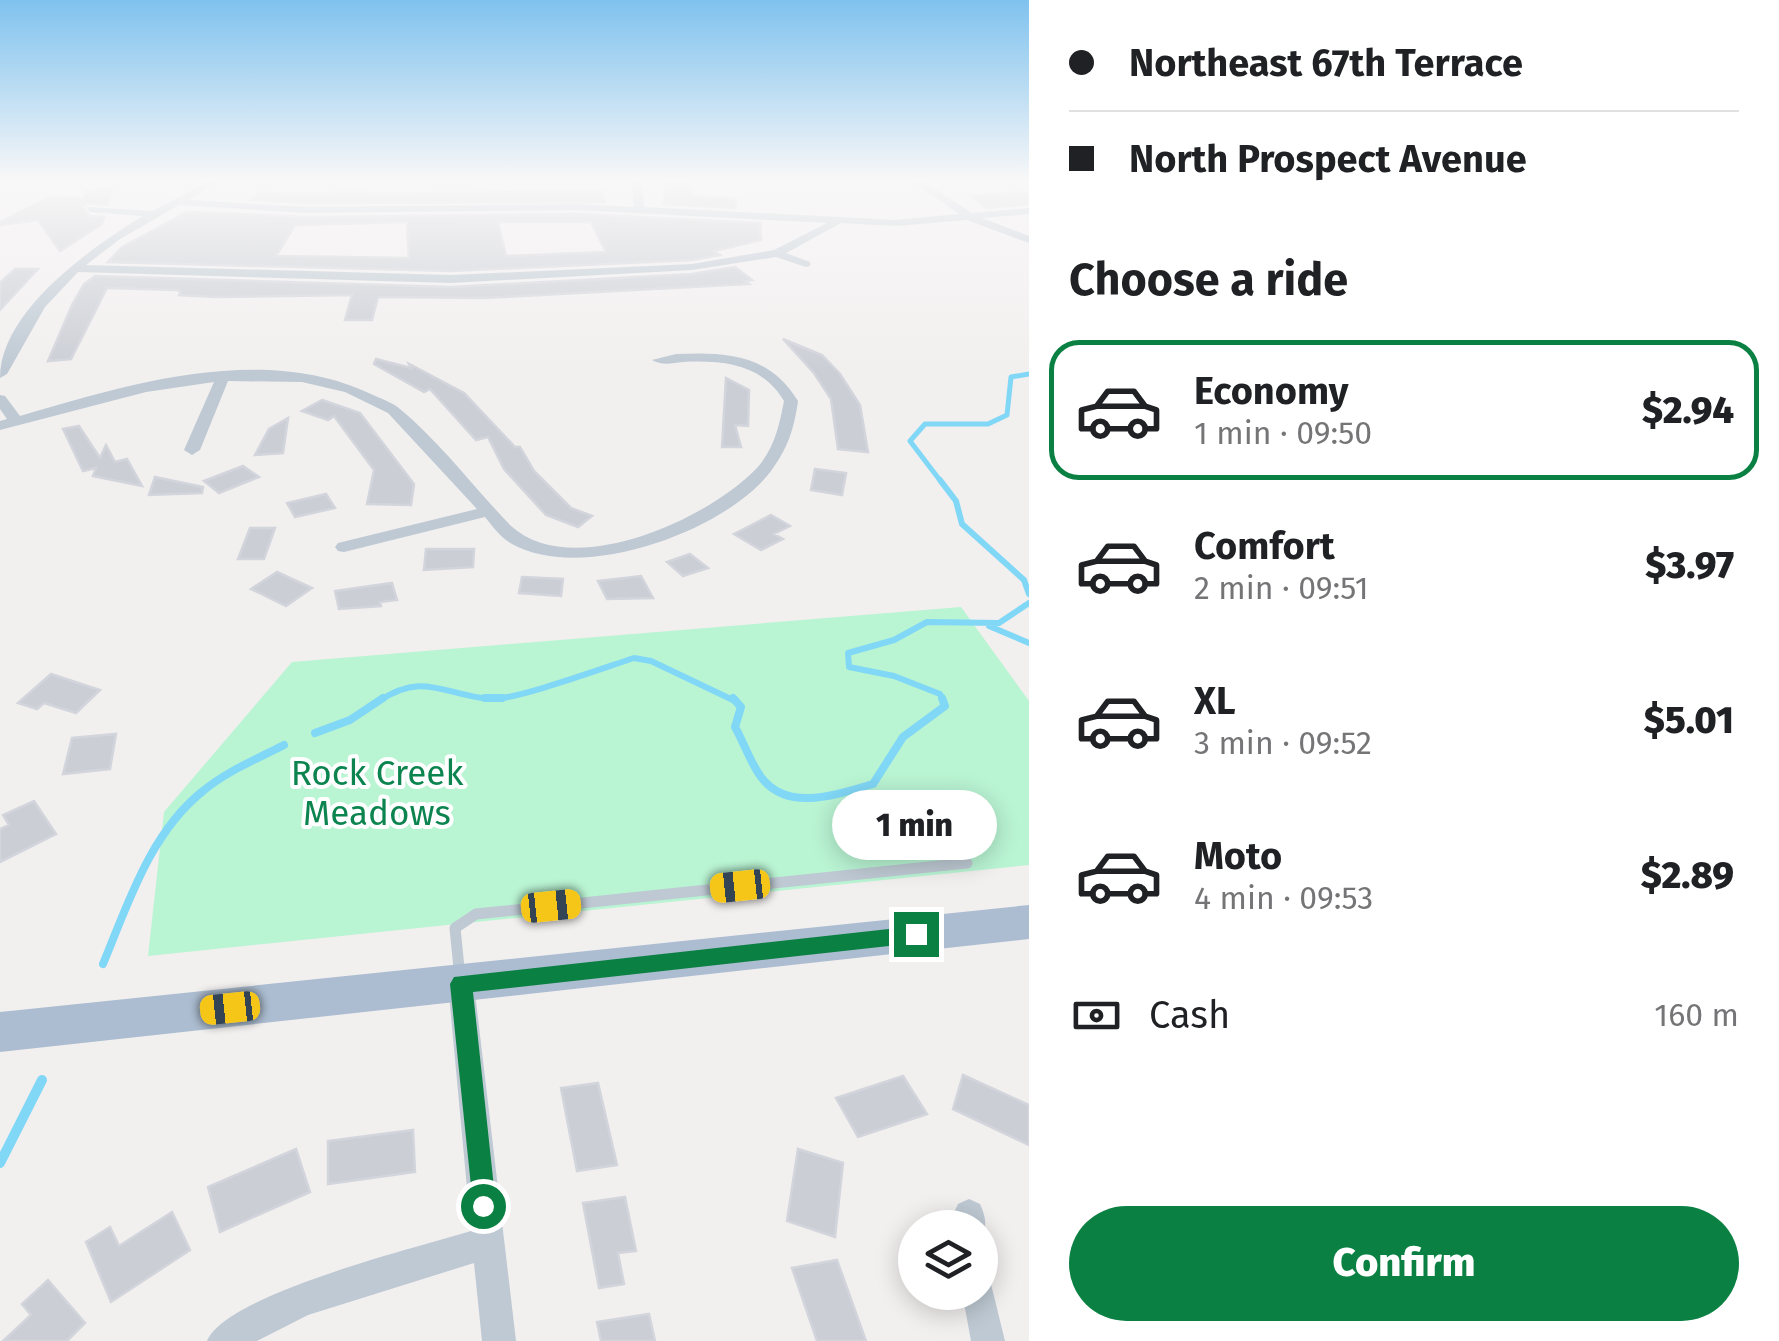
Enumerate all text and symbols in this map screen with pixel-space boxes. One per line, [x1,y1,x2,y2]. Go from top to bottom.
text: Northeast 67th Terrace [1129,40,1523,86]
text: North Prospect Avenue [1129,136,1527,182]
text: Choose a ride [1069,253,1348,307]
icon: car [1074,365,1164,455]
text: Economy [1194,368,1349,414]
text: $2.94 [1642,387,1734,433]
text: 1 min · 09:50 [1194,414,1372,452]
icon: car [1074,520,1164,610]
text: Comfort [1194,523,1335,569]
text: $3.97 [1645,542,1734,588]
text: 2 min · 09:51 [1194,569,1369,607]
icon: car [1074,675,1164,765]
text: XL [1194,678,1236,724]
text: $5.01 [1644,697,1734,743]
text: 3 min · 09:52 [1194,724,1372,762]
park label: Rock Creek Meadows [291,752,463,834]
callout: 1 min [834,789,998,859]
text: 1 min [876,806,953,844]
icon: car [1074,830,1164,920]
text: Moto [1194,833,1282,879]
text: $2.89 [1641,852,1734,898]
car [709,868,771,904]
text: 4 min · 09:53 [1194,879,1373,917]
car [520,888,582,924]
route end [894,912,939,957]
icon: cash [1069,988,1124,1043]
car [199,990,261,1026]
text: Cash [1149,992,1230,1038]
text: 160 m [1654,996,1739,1034]
route start [461,1184,506,1229]
button: Confirm [1069,1206,1739,1321]
map controls [898,1210,998,1310]
button: layers [898,1210,998,1310]

